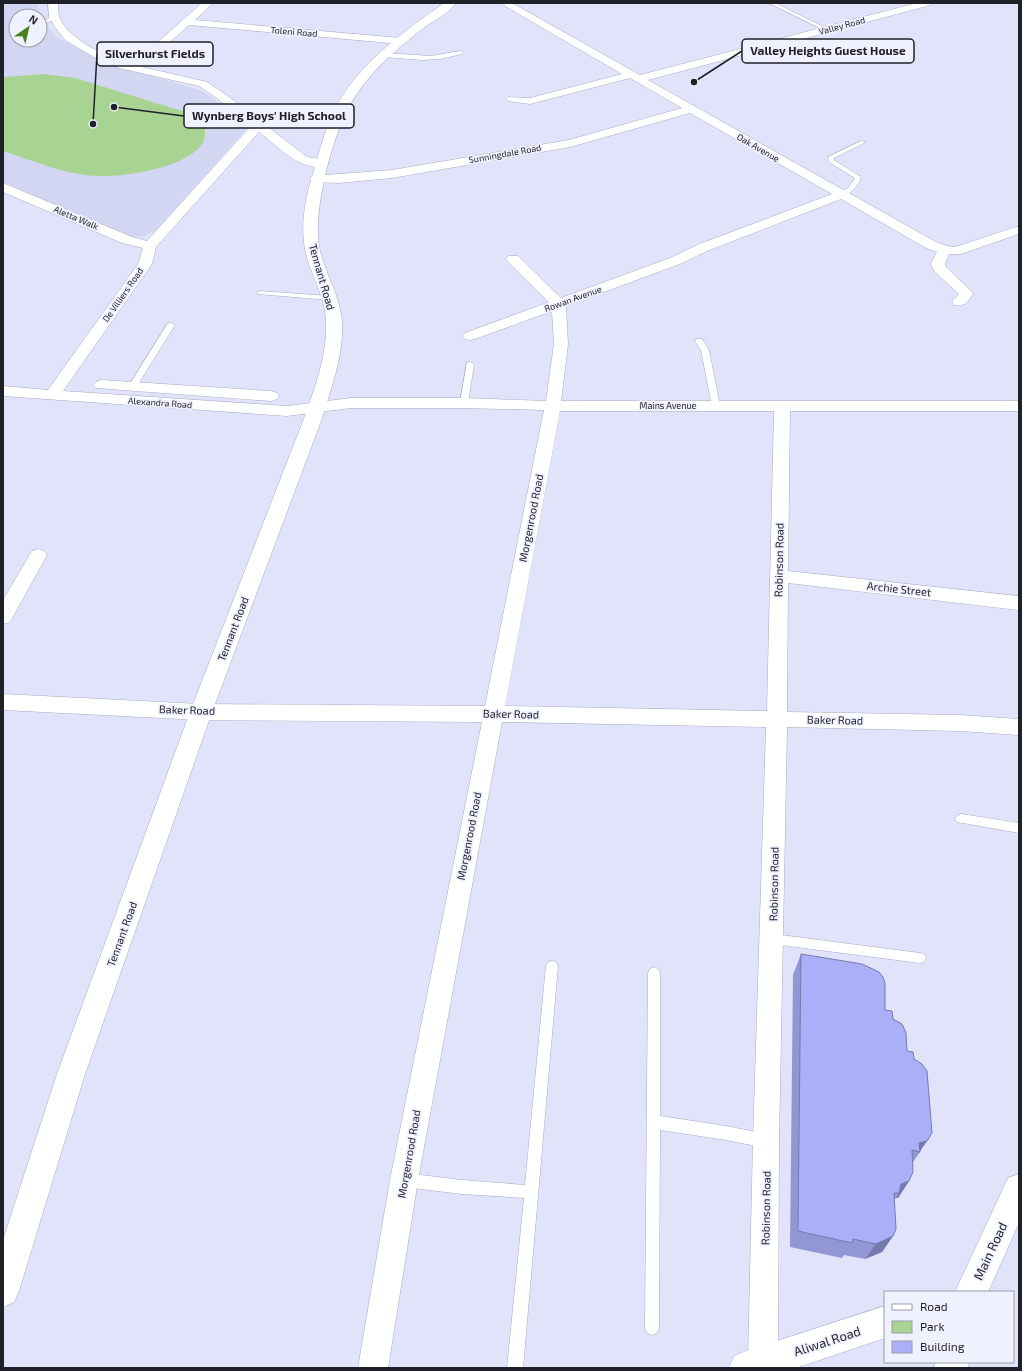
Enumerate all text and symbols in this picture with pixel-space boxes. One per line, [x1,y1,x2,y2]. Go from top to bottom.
north arrow [8,8,48,48]
text: N [27,12,41,27]
street label: Valley Road [817,14,866,37]
street label: Toleni Road [270,24,318,39]
callout: Valley Heights Guest House [742,39,914,63]
callout: Silverhurst Fields [97,42,213,66]
text: Valley Heights Guest House [750,43,906,58]
text: Silverhurst Fields [105,46,205,60]
callout: Wynberg Boys' High School [184,104,354,128]
text: Wynberg Boys' High School [192,108,346,123]
street label: Oak Avenue [735,131,782,164]
street label: Sunningdale Road [468,142,542,165]
street label: Aletta Walk [52,203,101,232]
street label: Tennant Road [307,242,338,311]
street label: De Villiers Road [100,265,145,324]
street label: Rowan Avenue [543,283,603,314]
street label: Alexandra Road [127,395,193,410]
street label: Mains Avenue [640,400,697,411]
street label: Morgenrood Road [516,473,545,563]
street label: Robinson Road [771,523,786,597]
street label: Archie Street [866,579,932,598]
street label: Tennant Road [214,595,251,663]
street label: Baker Road [159,702,215,717]
street label: Baker Road [483,707,539,720]
street label: Baker Road [807,713,863,726]
street label: Morgenrood Road [454,791,483,881]
street label: Robinson Road [766,847,781,921]
street label: Tennant Road [104,900,139,968]
street label: Morgenrood Road [394,1109,423,1199]
street label: Robinson Road [758,1171,773,1245]
street label: Main Road [970,1219,1010,1283]
legend [884,1291,1014,1363]
text: Road [920,1299,948,1313]
text: Park [920,1319,945,1333]
street label: Aliwal Road [792,1323,862,1359]
text: Building [920,1339,965,1353]

